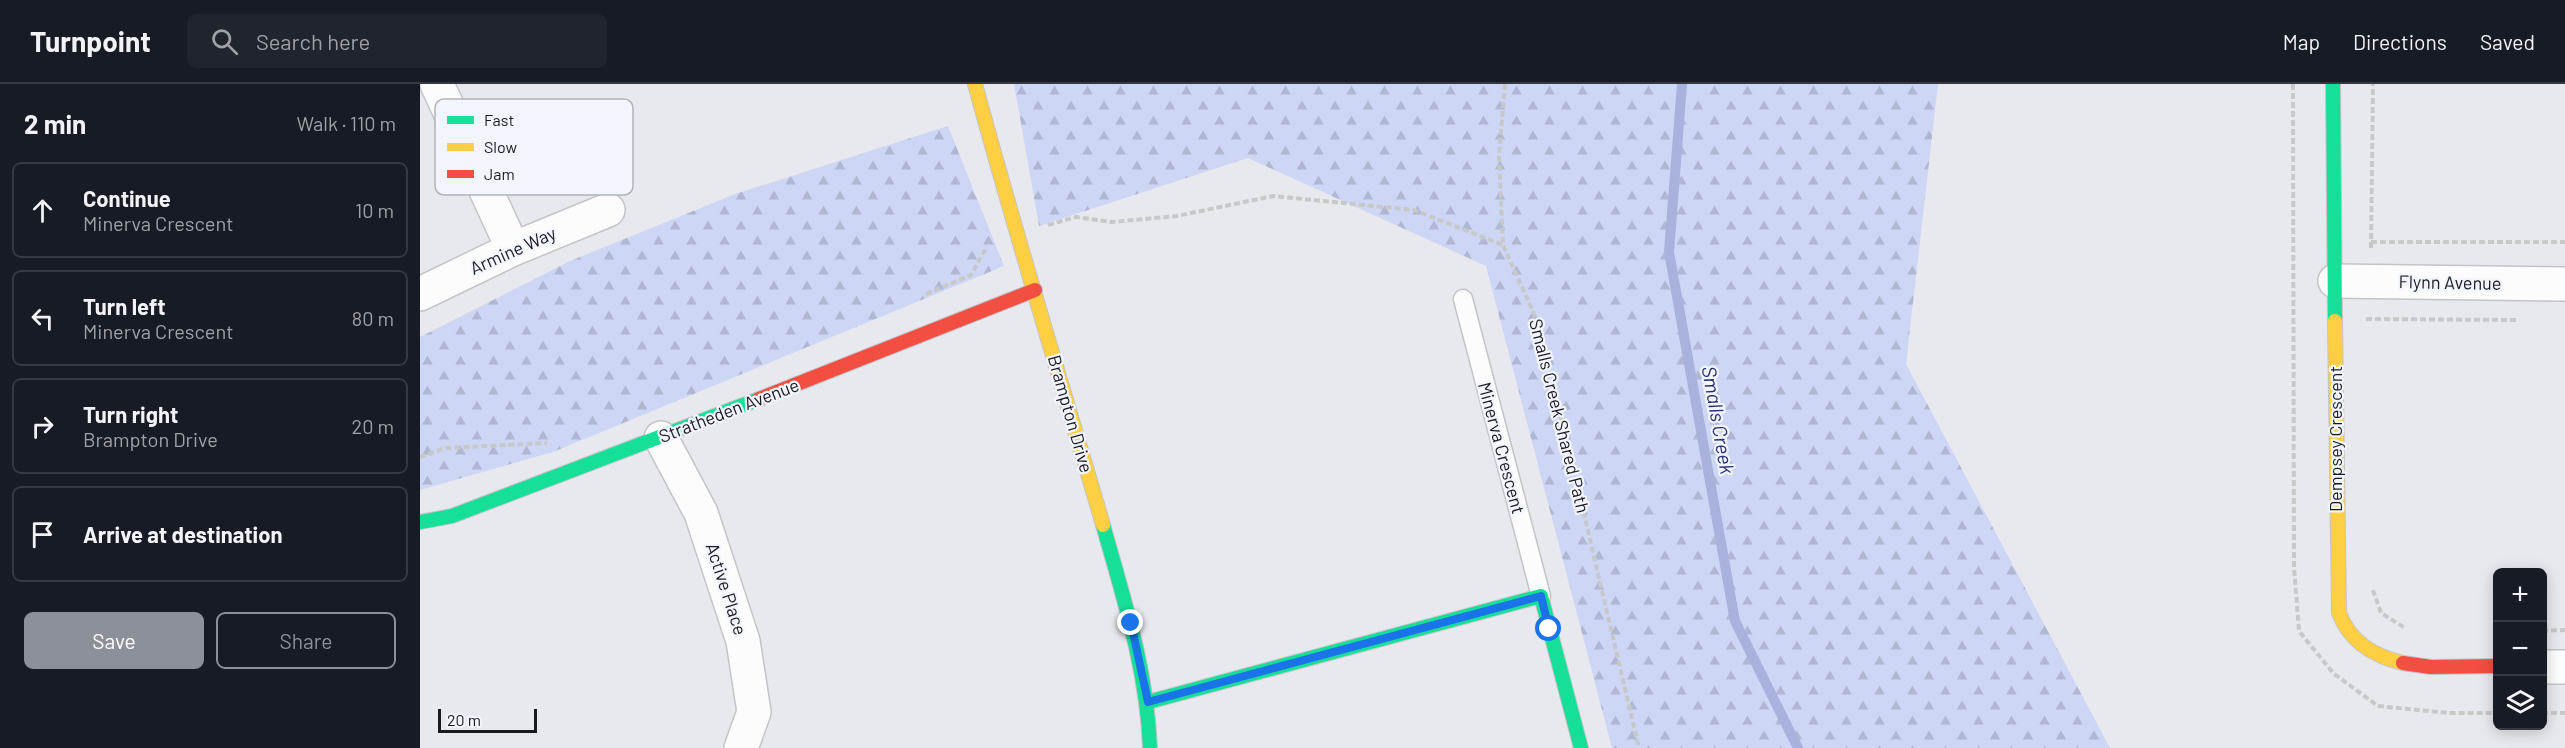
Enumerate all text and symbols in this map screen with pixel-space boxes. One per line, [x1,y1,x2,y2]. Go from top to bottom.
search box [187,14,607,68]
text: Turnpoint [30,24,151,58]
icon: search [208,25,241,58]
text: Search here [256,28,370,54]
text: Map [2283,29,2320,54]
text: Directions [2353,29,2447,54]
text: Saved [2480,29,2535,54]
legend [435,99,633,195]
text: 2 min [24,108,86,139]
text: Fast [484,110,514,129]
text: Walk · 110 m [296,111,396,135]
text: Slow [484,137,517,156]
text: Jam [484,164,515,183]
text: Continue [83,185,171,211]
icon: ahead [26,194,59,227]
text: 10 m [355,198,394,222]
text: Minerva Crescent [83,211,234,235]
street label: Armine Way [466,221,559,279]
street label: Flynn Avenue [2398,270,2502,294]
text: Turn left [83,293,166,319]
icon: left [26,302,59,335]
text: 80 m [352,306,394,330]
street label: Smalls Creek Shared Path [1525,316,1595,515]
text: Minerva Crescent [83,319,234,343]
street label: Brampton Drive [1044,352,1098,475]
water label: Smalls Creek [1698,364,1740,476]
street label: Dempsey Crescent [2324,366,2346,512]
street label: Stratheden Avenue [655,373,802,447]
street label: Minerva Crescent [1474,379,1530,516]
text: Turn right [83,401,178,427]
icon: right [26,410,59,443]
text: 20 m [351,414,394,438]
text: Brampton Drive [83,427,218,451]
icon: arrive [26,518,59,551]
text: Arrive at destination [83,521,282,547]
street label: Active Place [702,540,752,638]
map controls [2493,568,2547,730]
button: + [2493,568,2547,622]
route end [1117,609,1143,635]
button: Save [24,612,204,669]
button: Share [216,612,396,669]
route start [1535,615,1561,641]
button: − [2493,622,2547,676]
button: layers [2493,676,2547,730]
scale bar [438,706,537,734]
text: 20 m [447,710,481,729]

